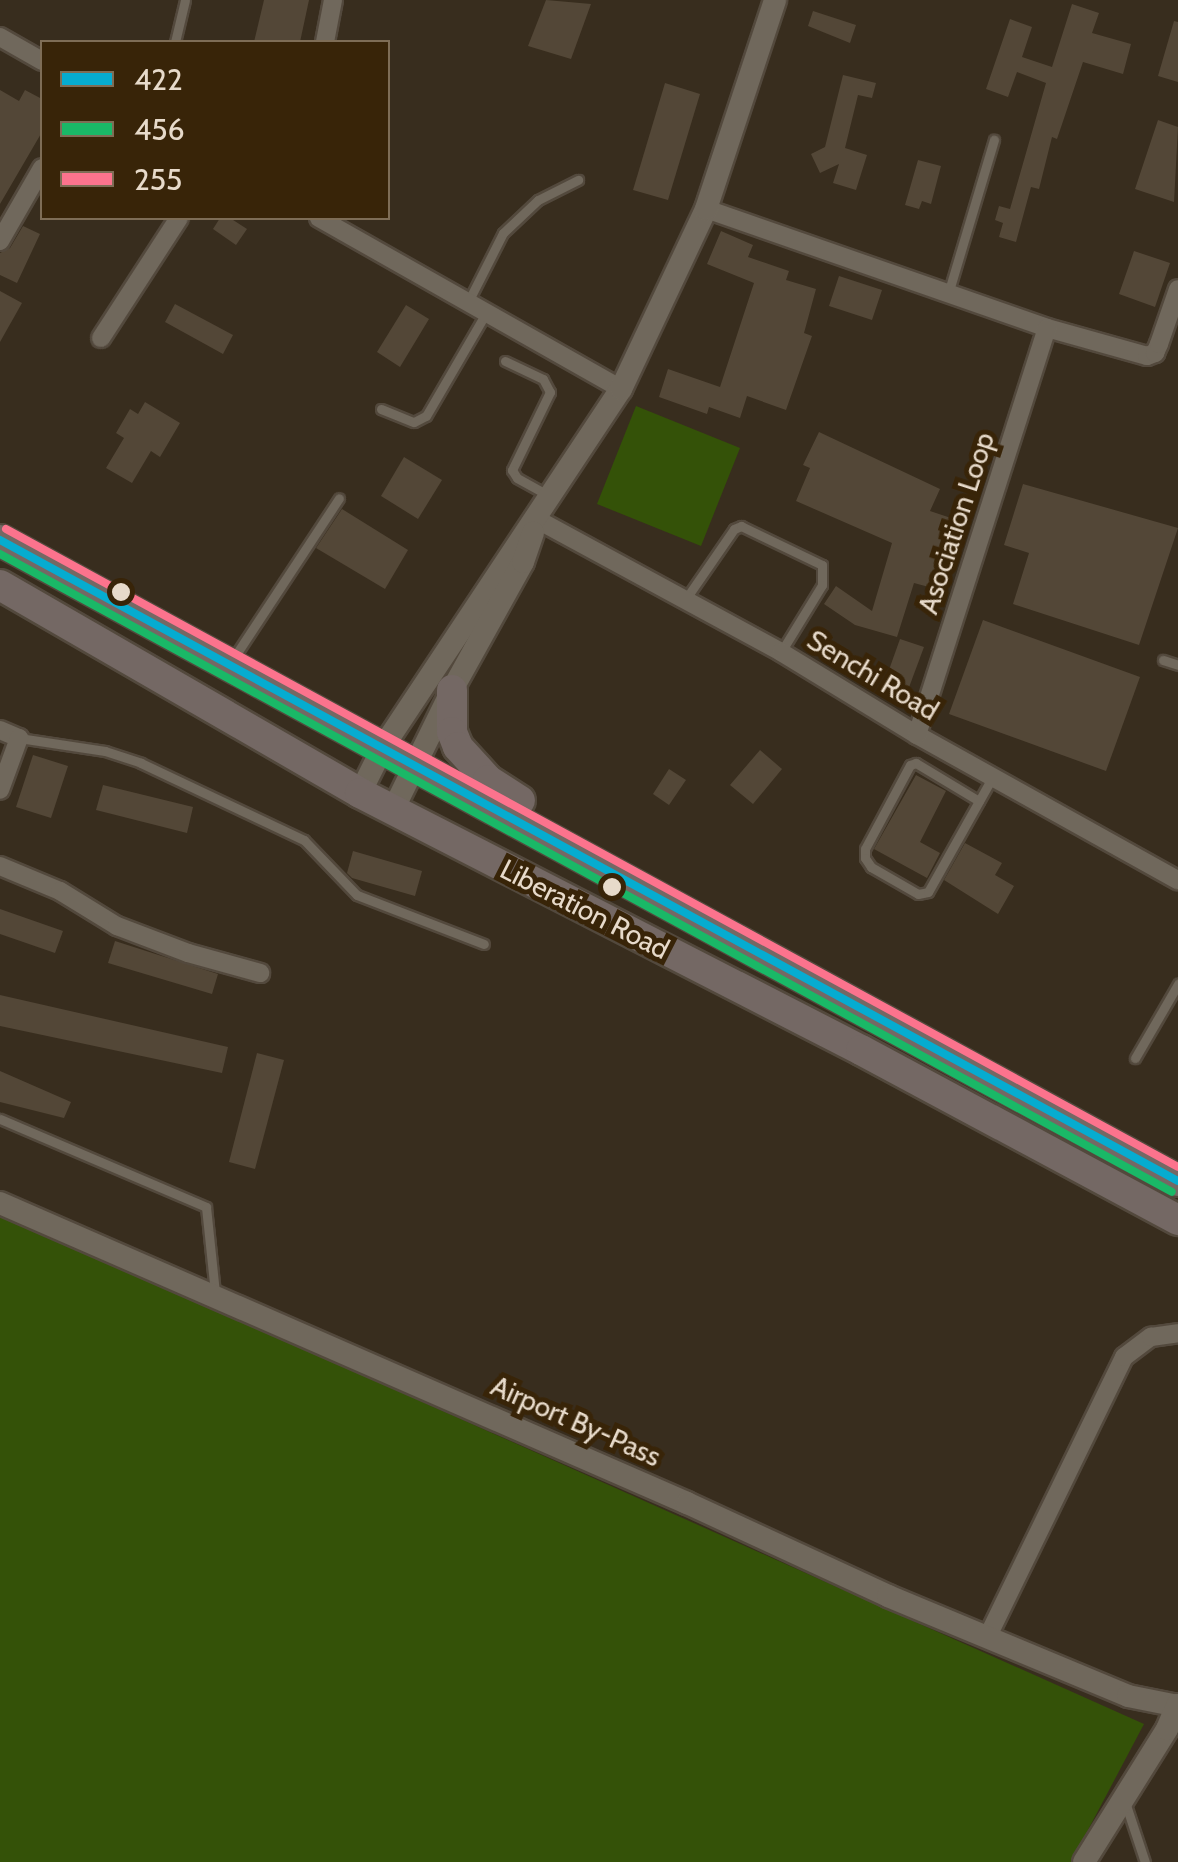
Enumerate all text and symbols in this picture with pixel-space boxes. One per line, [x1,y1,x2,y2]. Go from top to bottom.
legend [40,40,390,220]
text: 422 [134,61,183,98]
text: 456 [134,111,185,148]
text: 255 [134,161,182,198]
street label: Asociation Loop [911,428,1001,618]
unlabelled marker [111,582,131,602]
street label: Senchi Road [801,623,945,727]
street label: Liberation Road [495,852,675,966]
unlabelled marker [602,877,622,897]
street label: Airport By-Pass [486,1369,666,1473]

